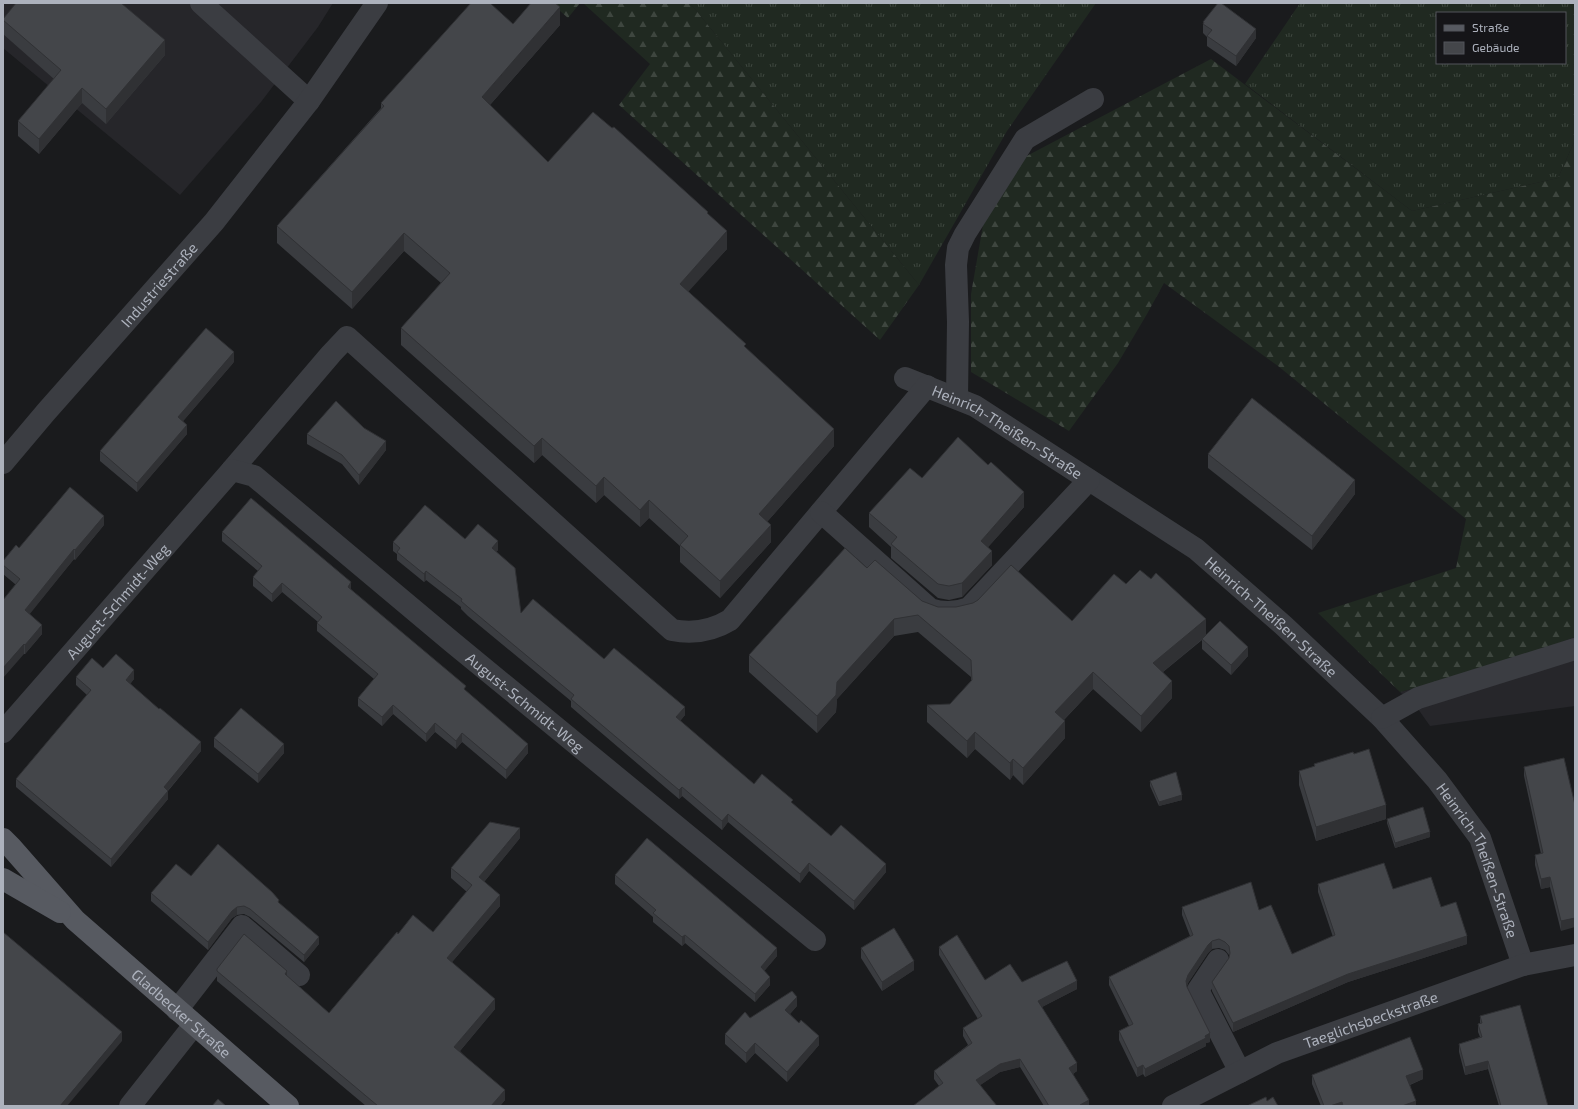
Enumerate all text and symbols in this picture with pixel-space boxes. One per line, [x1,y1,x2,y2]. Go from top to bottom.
legend [1436,12,1566,64]
text: Straße [1472,20,1509,34]
text: Gebäude [1472,40,1520,54]
street label: Industriestraße [117,238,201,330]
street label: Heinrich-Theißen-Straße [930,381,1086,482]
street label: August-Schmidt-Weg [62,539,173,662]
street label: Heinrich-Theißen-Straße [1202,552,1341,681]
street label: August-Schmidt-Weg [463,648,588,756]
street label: Heinrich-Theißen-Straße [1433,779,1522,940]
street label: Gladbecker Straße [128,965,235,1061]
street label: Taeglichsbeckstraße [1301,987,1440,1052]

